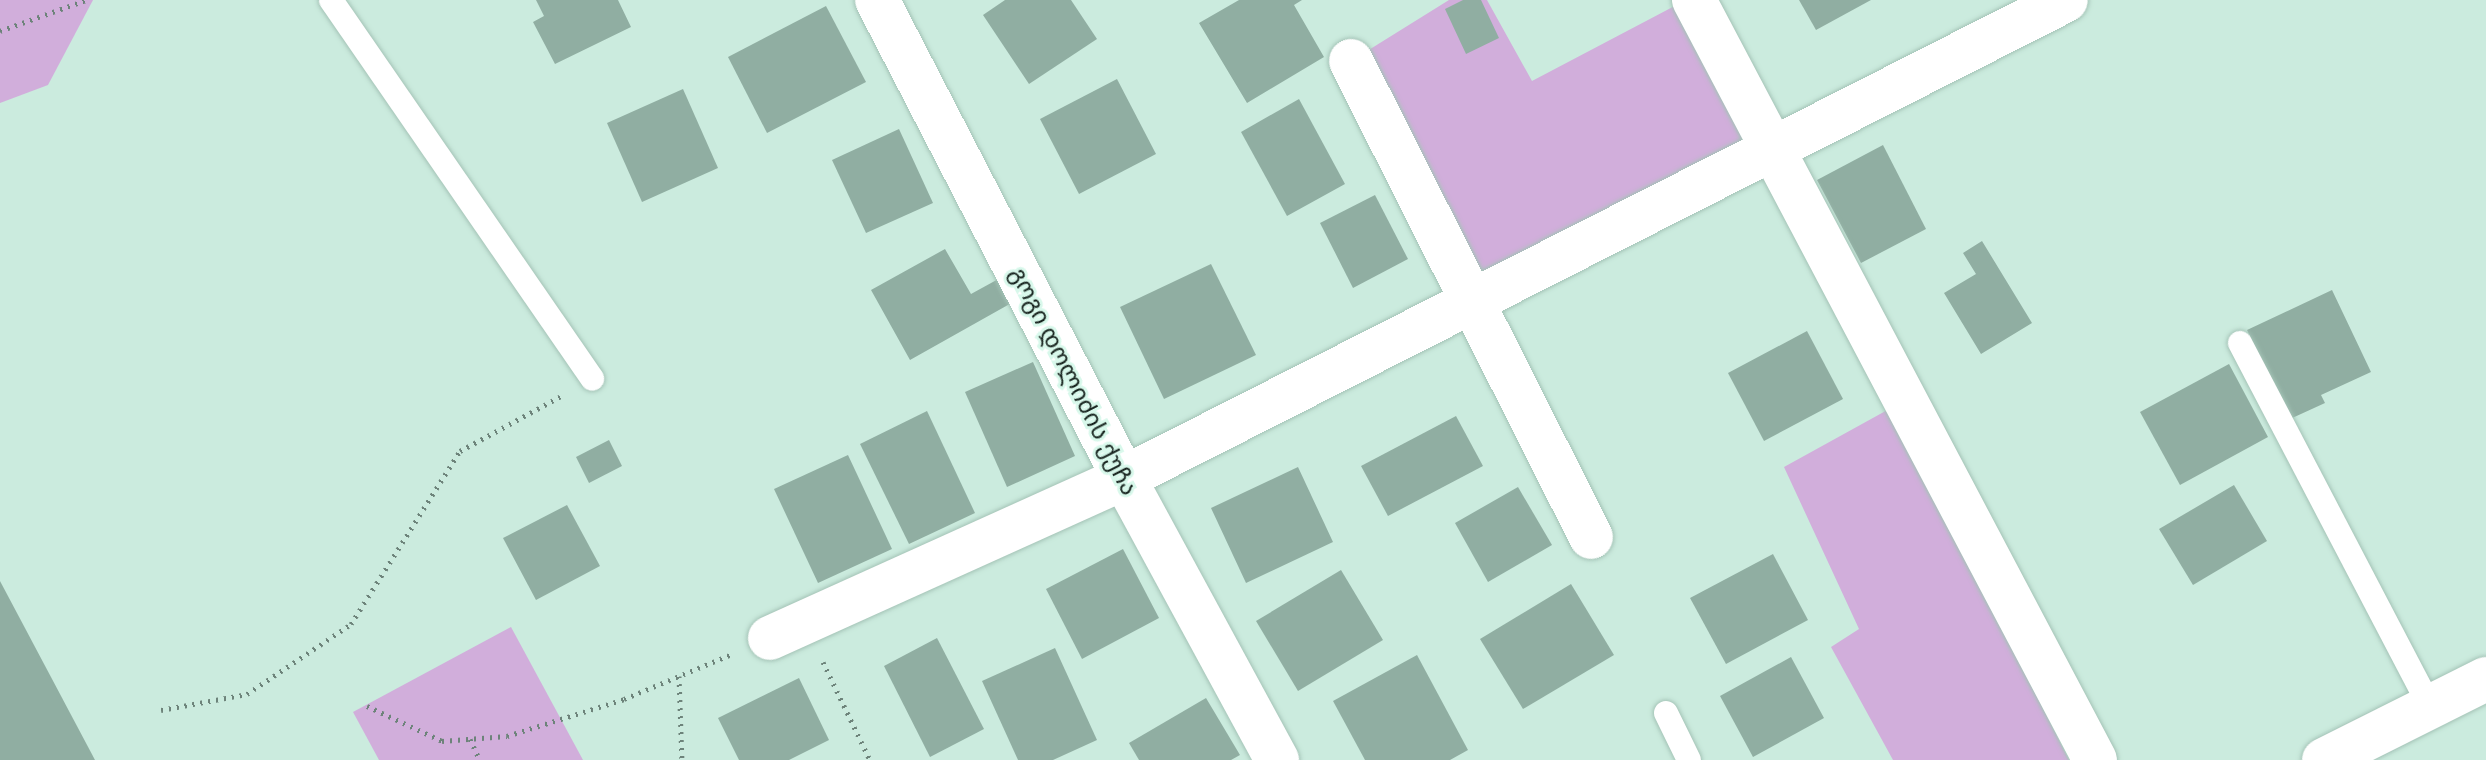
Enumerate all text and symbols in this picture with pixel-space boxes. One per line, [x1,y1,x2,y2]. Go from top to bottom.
street label: გოგი დოლიძის ქუჩა [1004,262,1144,500]

